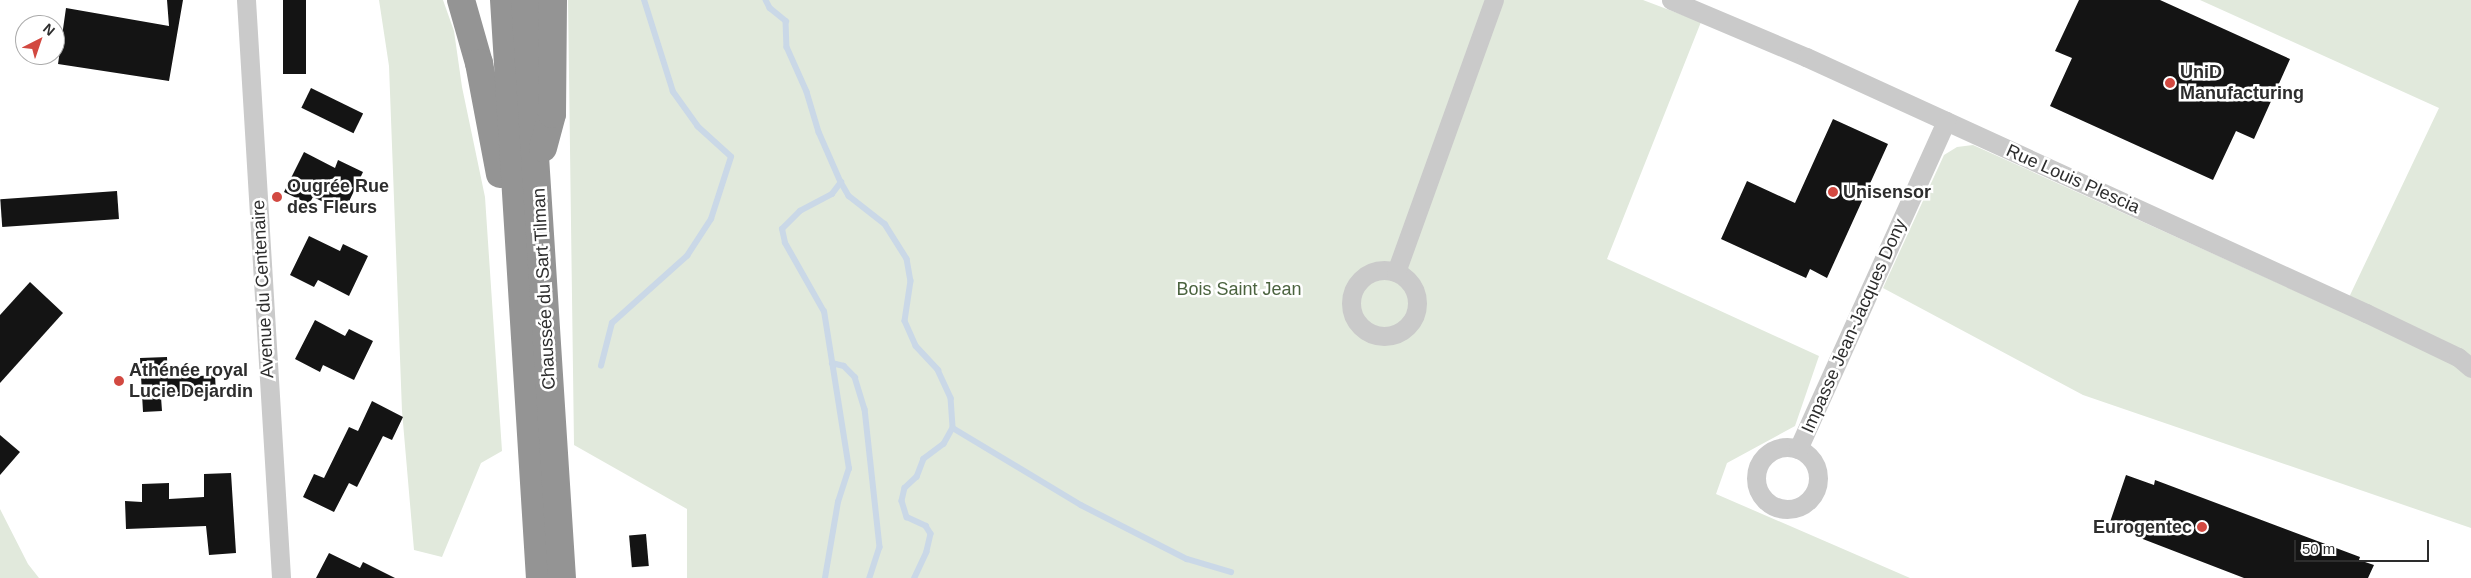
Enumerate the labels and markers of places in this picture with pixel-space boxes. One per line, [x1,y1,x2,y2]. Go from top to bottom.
place label: UniD Manufacturing [2180,62,2304,104]
marker: UniD Manufacturing [2164,77,2176,89]
place label: Ougrée Rue des Fleurs [287,176,389,218]
place label: Unisensor [1843,181,1931,203]
marker: Unisensor [1827,186,1839,198]
marker: Ougrée Rue des Fleurs [271,191,283,203]
place label: Athénée royal Lucie Dejardin [129,360,253,402]
marker: Athénée royal Lucie Dejardin [113,375,125,387]
place label: Eurogentec [2093,516,2192,538]
marker: Eurogentec [2196,521,2208,533]

